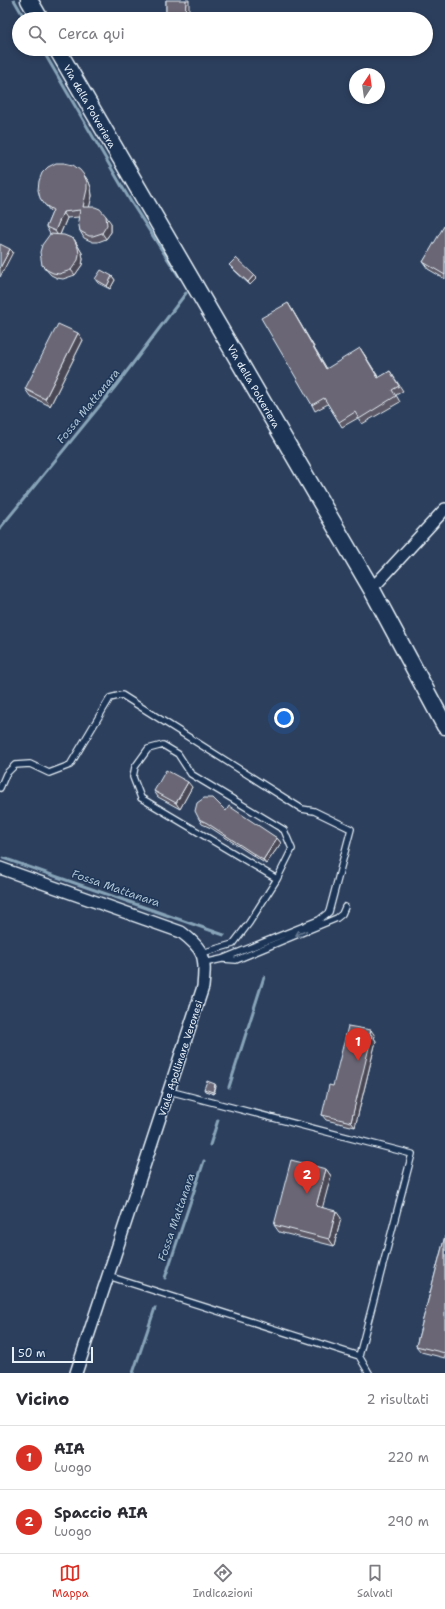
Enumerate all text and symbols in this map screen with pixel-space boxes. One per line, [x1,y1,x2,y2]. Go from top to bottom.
search box [12,12,433,56]
icon: search [26,23,48,45]
text: Cerca qui [58,24,125,44]
street label: Via della Polveriera [60,62,119,151]
north arrow [349,68,385,104]
street label: Via della Polveriera [224,342,283,431]
water label: Fossa Mattanara [54,366,123,447]
your location [274,708,294,728]
water label: Fossa Mattanara [70,866,162,911]
one-way arrow [296,930,308,938]
street label: Viale Apollinare Veronesi [156,998,205,1118]
pin: 1 [345,1028,371,1061]
pin: 2 [294,1161,320,1194]
water label: Fossa Mattanara [154,1171,199,1263]
scale bar [12,1345,93,1364]
text: 50 m [18,1346,46,1361]
text: Vicino [16,1388,69,1410]
text: 2 risultati [366,1391,429,1408]
text: AIA [54,1439,85,1459]
text: 1 [26,1449,32,1466]
text: 220 m [387,1449,429,1466]
text: Luogo [54,1459,92,1476]
text: Spaccio AIA [54,1503,148,1523]
text: 2 [24,1513,34,1530]
text: 290 m [387,1513,429,1530]
text: Luogo [54,1523,92,1540]
tab: Mappa [52,1562,89,1601]
tab: Indicazioni [193,1562,253,1601]
tab: Salvati [357,1562,393,1601]

